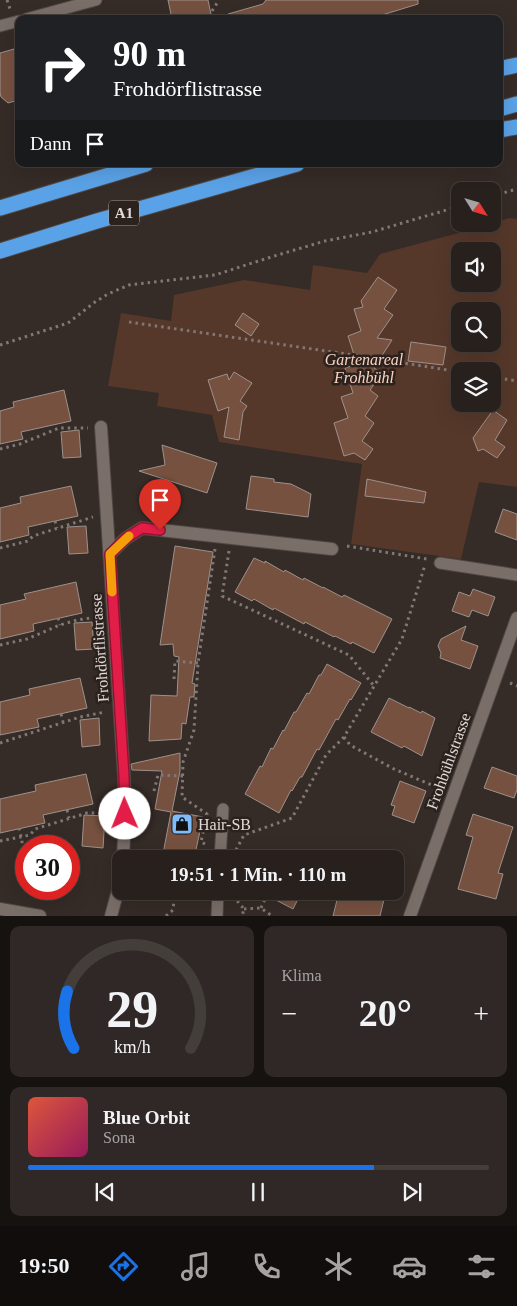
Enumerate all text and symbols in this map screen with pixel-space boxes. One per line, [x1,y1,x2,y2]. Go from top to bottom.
icon: right [30,35,95,100]
text: 90 m [113,35,186,74]
text: Frohdörflistrasse [113,76,262,101]
icon: arrive [81,130,109,158]
text: Dann [30,133,71,154]
north arrow [451,182,501,232]
map controls [451,182,501,412]
road number: A1 [109,200,139,226]
button: sound [451,242,501,292]
button: search [451,302,501,352]
park label: Gartenareal Frohbühl [325,351,404,386]
button: layers [451,362,501,412]
pin [139,479,181,530]
icon: arrive [146,486,174,514]
street label: Frohdörflistrasse [87,593,112,703]
street label: Frohbühlstrasse [423,711,474,812]
position arrow [98,787,150,839]
shop icon: Hair-SB [170,812,194,836]
place label: Hair-SB [198,816,251,833]
speed limit sign: 30 [15,835,80,900]
text: 19:51 · 1 Min. · 110 m [170,864,346,885]
text: Klima [282,967,322,984]
text: 29 [106,981,158,1038]
text: 20° [359,992,412,1034]
text: − [282,998,297,1029]
text: + [473,998,489,1029]
text: km/h [113,1037,150,1057]
text: Blue Orbit [103,1107,190,1128]
text: Sona [103,1129,135,1146]
icon: previous [91,1178,119,1206]
icon: pause [244,1178,272,1206]
icon: next [398,1178,426,1206]
icon: directions [106,1249,141,1284]
icon: music [178,1249,213,1284]
icon: phone [249,1249,284,1284]
icon: climate [321,1249,356,1284]
icon: car [392,1249,427,1284]
icon: filters [464,1249,499,1284]
text: 19:50 [18,1253,70,1278]

